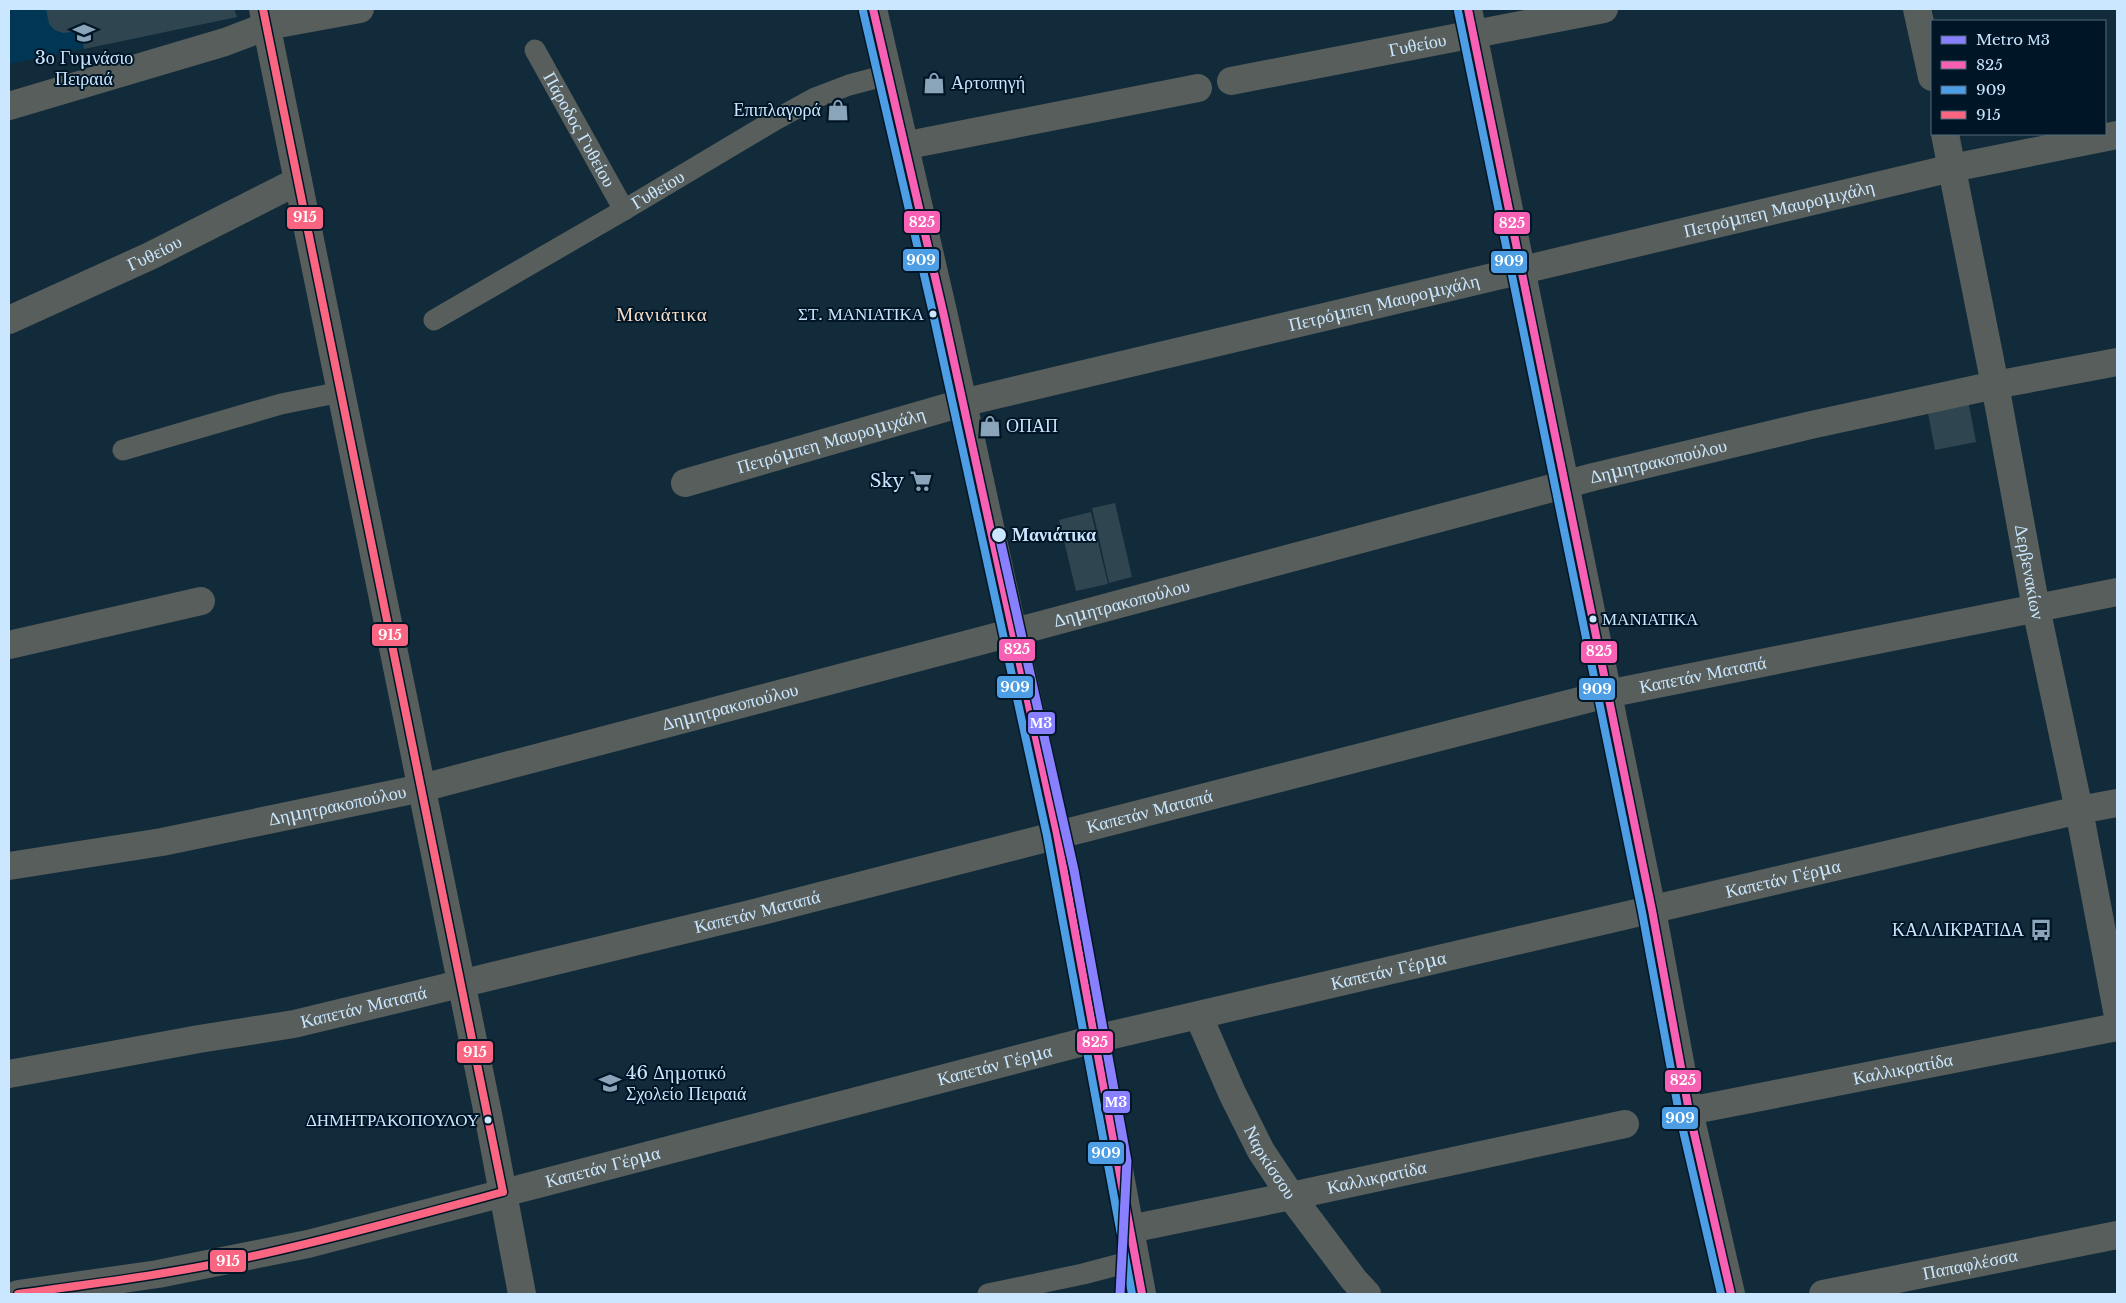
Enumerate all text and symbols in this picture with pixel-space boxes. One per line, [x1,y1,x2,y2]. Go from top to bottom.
school or university icon: 3ο Γυμνάσιο Πειραιά [71,20,97,46]
legend [1931,20,2106,135]
street label: Γυθείου [1387,29,1448,61]
text: Metro Μ3 [1976,30,2050,49]
place label: 3ο Γυμνάσιο Πειραιά [35,47,133,90]
text: 825 [1976,55,2003,74]
street label: Πάροδος Γυθείου [538,68,620,191]
shop icon: Αρτοπηγή [921,70,947,96]
place label: Αρτοπηγή [951,72,1025,94]
text: 909 [1976,80,2006,99]
shop icon: Επιπλαγορά [825,97,851,123]
place label: Επιπλαγορά [733,99,822,121]
text: 915 [1976,105,2001,124]
street label: Γυθείου [627,165,689,214]
street label: Πετρόμπεη Μαυρομιχάλη [1681,176,1876,242]
line badge: 915 [286,206,324,230]
text: 915 [293,208,317,226]
line badge: 825 [903,210,941,234]
line badge: 825 [1493,211,1531,235]
text: 825 [909,213,935,231]
text: 825 [1499,214,1525,232]
street label: Γυθείου [124,231,186,276]
line badge: 909 [902,248,940,272]
line badge: 909 [1490,250,1528,274]
text: 909 [906,251,936,269]
text: 909 [1494,252,1524,270]
street label: Πετρόμπεη Μαυρομιχάλη [1286,270,1481,336]
district label: Μανιάτικα [616,303,708,326]
place label: ΣΤ. ΜΑΝΙΑΤΙΚΑ [798,304,925,325]
marker: ΣΤ. ΜΑΝΙΑΤΙΚΑ [928,309,938,319]
street label: Πετρόμπεη Μαυρομιχάλη [734,403,928,478]
shop icon: ΟΠΑΠ [977,413,1003,439]
place label: ΟΠΑΠ [1006,415,1058,437]
street label: Δημητρακοπούλου [1587,434,1729,488]
supermarket icon: Sky [908,468,934,494]
place label: Sky [870,470,904,492]
street label: Δερβενακίων [2010,523,2049,622]
place label: Μανιάτικα [1012,524,1096,546]
marker: Μανιάτικα [990,526,1008,544]
street label: Δημητρακοπούλου [1051,575,1192,632]
place label: ΜΑΝΙΑΤΙΚΑ [1602,609,1699,630]
marker: ΜΑΝΙΑΤΙΚΑ [1588,614,1598,624]
line badge: 915 [371,623,409,647]
text: 915 [378,626,402,644]
line badge: 825 [998,638,1036,662]
text: 825 [1004,640,1030,658]
line badge: 825 [1580,640,1618,664]
text: 825 [1586,642,1612,660]
street label: Καπετάν Ματαπά [1637,651,1769,698]
line badge: 909 [996,675,1034,699]
line badge: 909 [1578,677,1616,701]
street label: Δημητρακοπούλου [659,678,801,735]
text: 909 [1000,678,1030,696]
text: 909 [1582,680,1612,698]
line badge: Μ3 [1027,711,1056,735]
text: Μ3 [1030,714,1052,732]
street label: Δημητρακοπούλου [266,781,408,831]
street label: Καπετάν Ματαπά [1084,785,1215,838]
street label: Καπετάν Γέρμα [1723,855,1843,903]
street label: Καπετάν Ματαπά [692,885,823,938]
bus stop icon: ΚΑΛΛΙΚΡΑΤΙΔΑ [2028,917,2054,943]
place label: ΚΑΛΛΙΚΡΑΤΙΔΑ [1892,919,2024,941]
street label: Καπετάν Γέρμα [1329,947,1449,995]
street label: Καπετάν Ματαπά [298,981,429,1033]
line badge: 825 [1076,1030,1114,1054]
text: 825 [1082,1033,1108,1051]
street label: Καπετάν Γέρμα [935,1039,1055,1091]
line badge: 915 [456,1040,494,1064]
text: 915 [463,1043,487,1061]
street label: Καλλικρατίδα [1851,1048,1955,1090]
place label: 46 Δημοτικό Σχολείο Πειραιά [626,1062,747,1105]
line badge: 825 [1664,1069,1702,1093]
school or university icon: 46 Δημοτικό Σχολείο Πειραιά [597,1070,623,1096]
text: 825 [1670,1071,1696,1089]
line badge: Μ3 [1102,1090,1131,1114]
text: Μ3 [1105,1093,1127,1111]
line badge: 909 [1661,1106,1699,1130]
text: 909 [1665,1109,1695,1127]
place label: ΔΗΜΗΤΡΑΚΟΠΟΥΛΟΥ [306,1110,479,1131]
marker: ΔΗΜΗΤΡΑΚΟΠΟΥΛΟΥ [483,1115,493,1125]
street label: Ναρκίσσου [1239,1122,1301,1203]
line badge: 909 [1087,1141,1125,1165]
street label: Καπετάν Γέρμα [543,1142,663,1193]
text: 909 [1091,1144,1121,1162]
street label: Καλλικρατίδα [1325,1156,1429,1199]
street label: Παπαφλέσσα [1921,1244,2020,1285]
line badge: 915 [209,1249,247,1273]
text: 915 [216,1252,240,1270]

